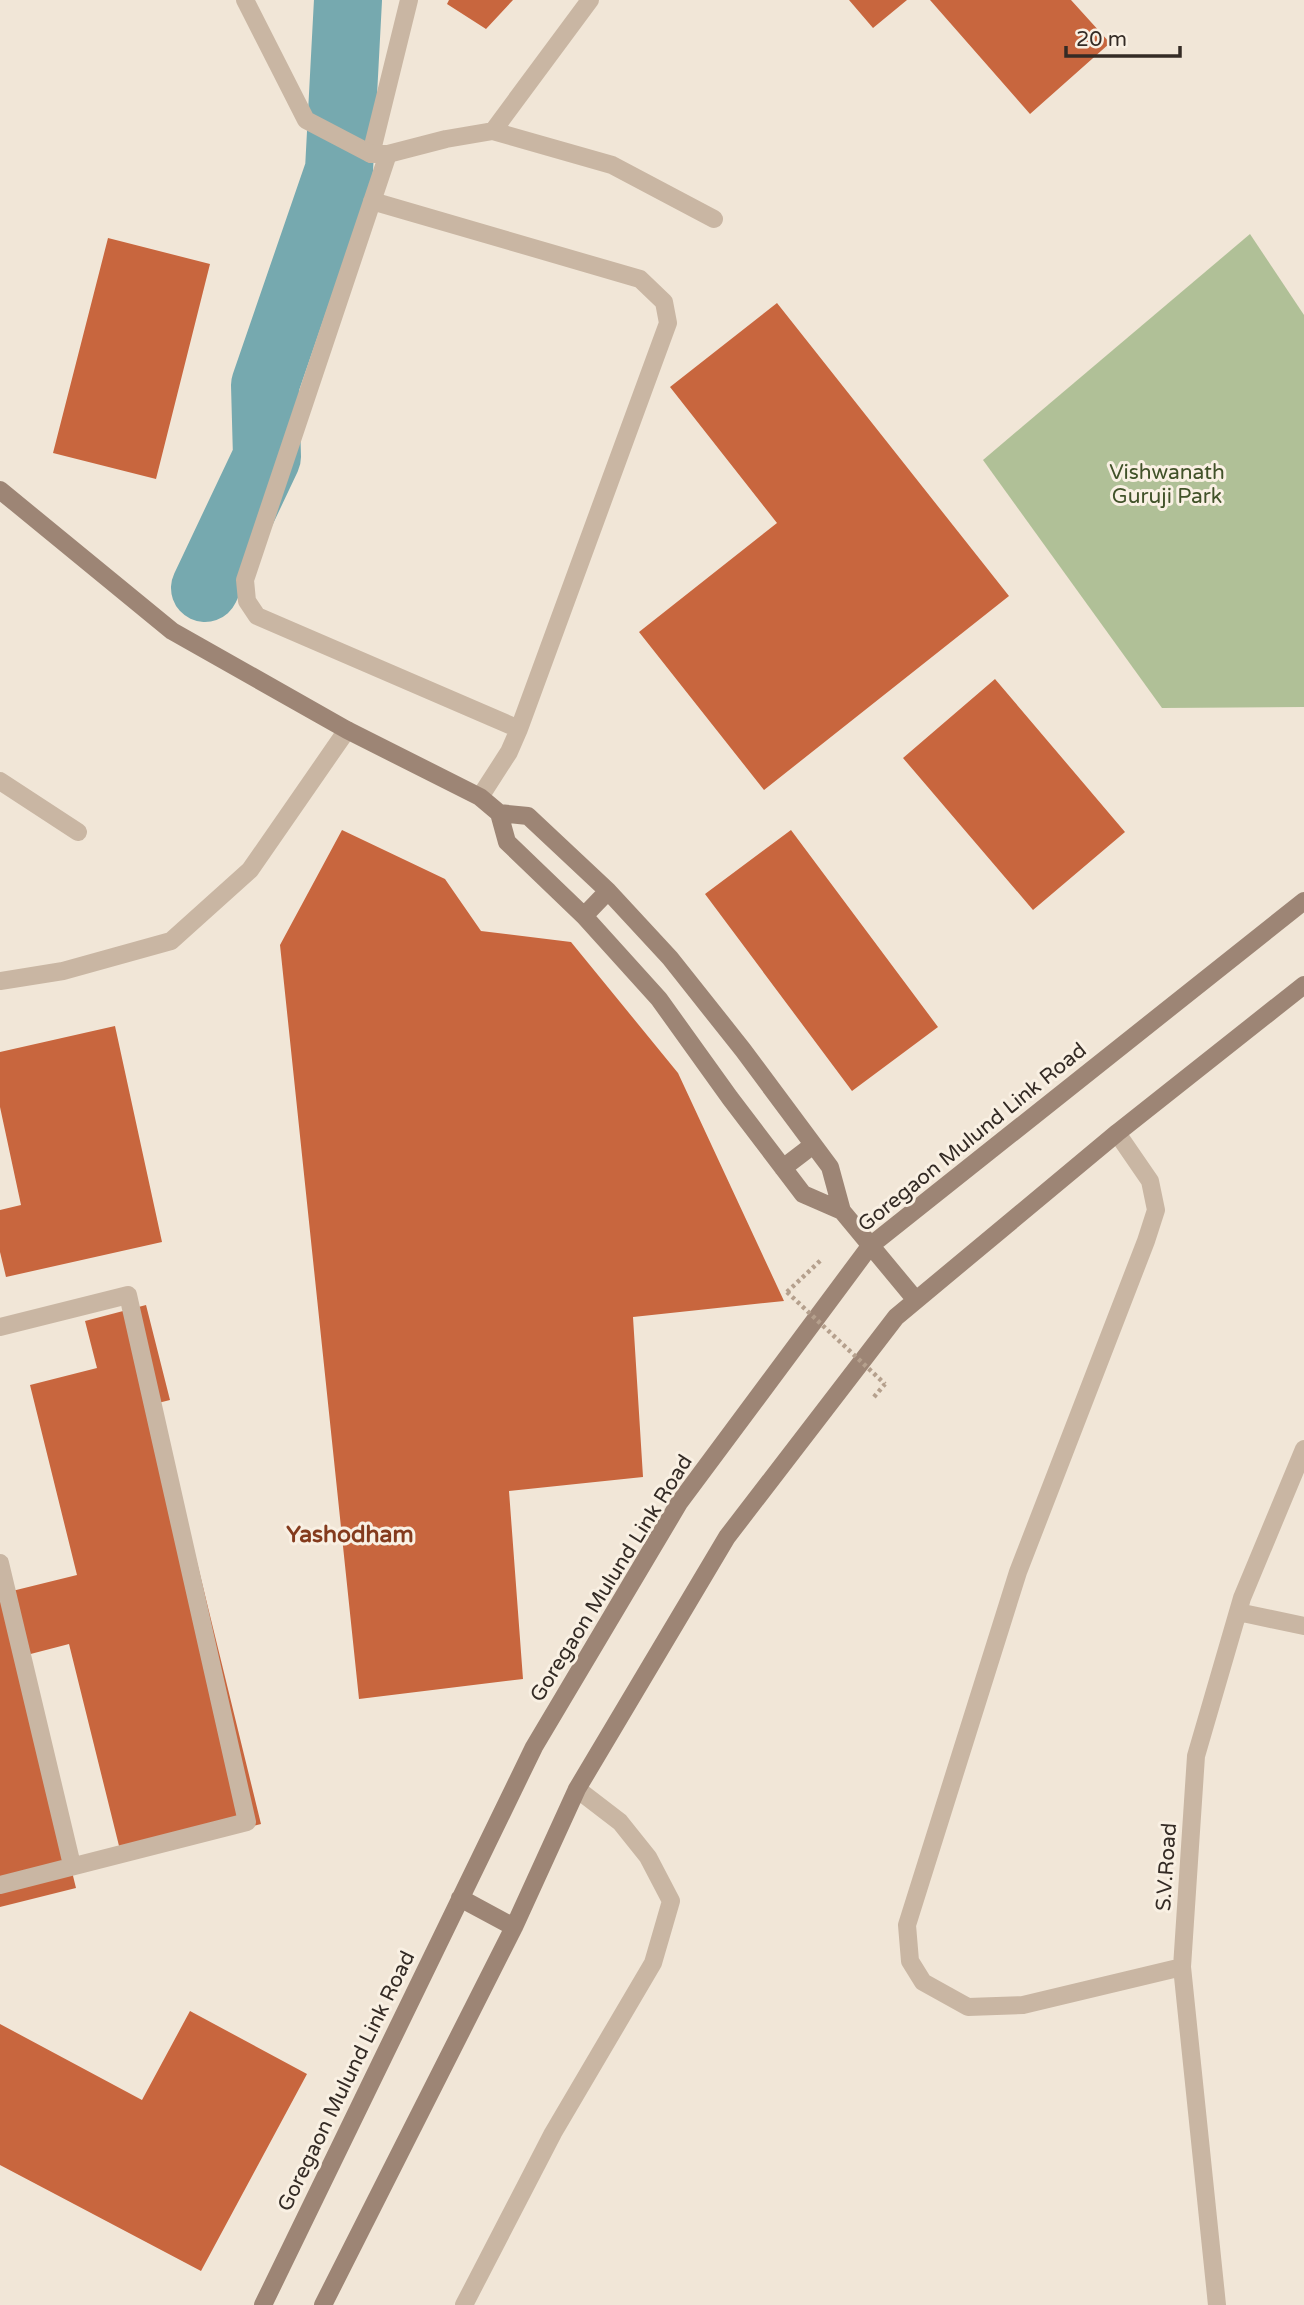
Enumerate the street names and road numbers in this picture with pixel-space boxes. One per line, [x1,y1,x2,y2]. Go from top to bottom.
street label: Goregaon Mulund Link Road [853,1038,1091,1237]
street label: Goregaon Mulund Link Road [525,1450,698,1706]
street label: S.V.Road [1151,1822,1182,1912]
street label: Goregaon Mulund Link Road [272,1947,420,2215]

